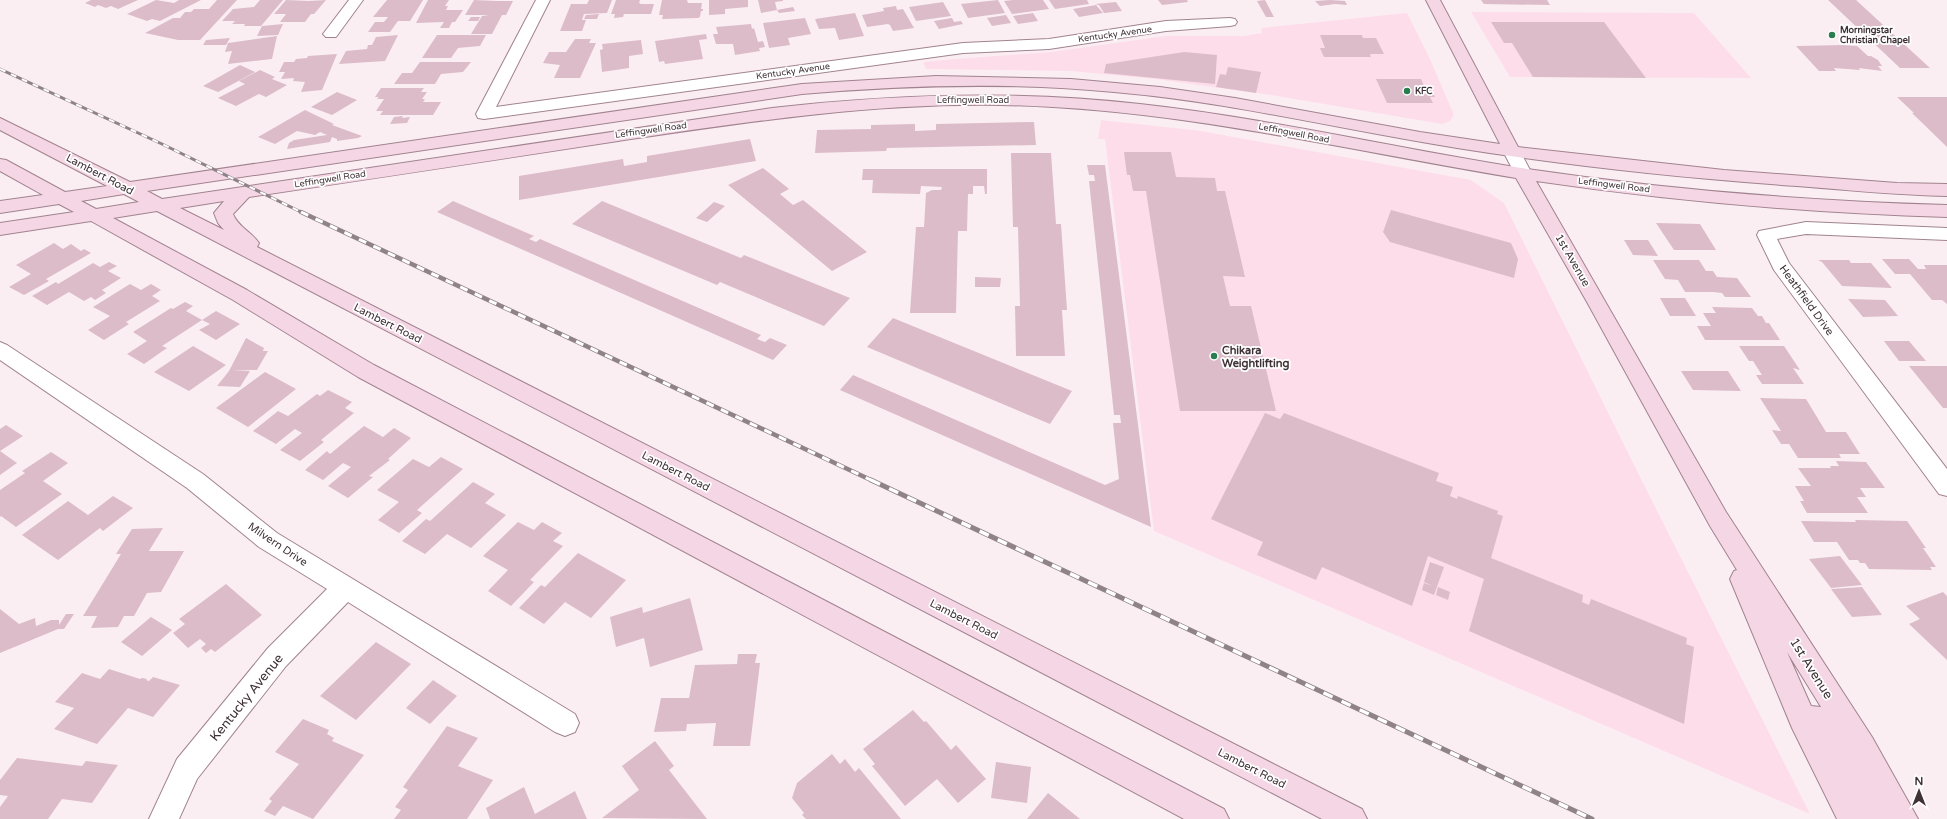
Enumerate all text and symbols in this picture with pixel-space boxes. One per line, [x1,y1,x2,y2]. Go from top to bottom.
street label: Kentucky Avenue [1077,24,1153,45]
place label: Morningstar Christian Chapel [1840,25,1910,46]
marker: Morningstar Christian Chapel [1827,30,1837,40]
street label: Kentucky Avenue [755,61,831,82]
marker: KFC [1402,86,1412,96]
place label: KFC [1415,86,1433,97]
street label: Leffingwell Road [937,95,1009,106]
street label: Leffingwell Road [614,120,688,141]
street label: Leffingwell Road [1257,121,1330,146]
street label: Lambert Road [64,151,136,198]
street label: Leffingwell Road [293,168,367,191]
street label: Leffingwell Road [1577,176,1651,195]
street label: 1st Avenue [1552,232,1593,289]
street label: Heathfield Drive [1777,262,1837,338]
street label: Lambert Road [352,301,424,346]
place label: Chikara Weightlifting [1222,344,1290,371]
marker: Chikara Weightlifting [1209,351,1219,361]
street label: Lambert Road [640,449,712,494]
street label: Milvern Drive [246,520,310,569]
street label: Lambert Road [928,597,1000,642]
street label: 1st Avenue [1786,635,1836,702]
street label: Kentucky Avenue [207,651,287,744]
street label: Lambert Road [1216,746,1288,791]
north arrow [1899,771,1939,811]
text: N [1915,775,1923,788]

